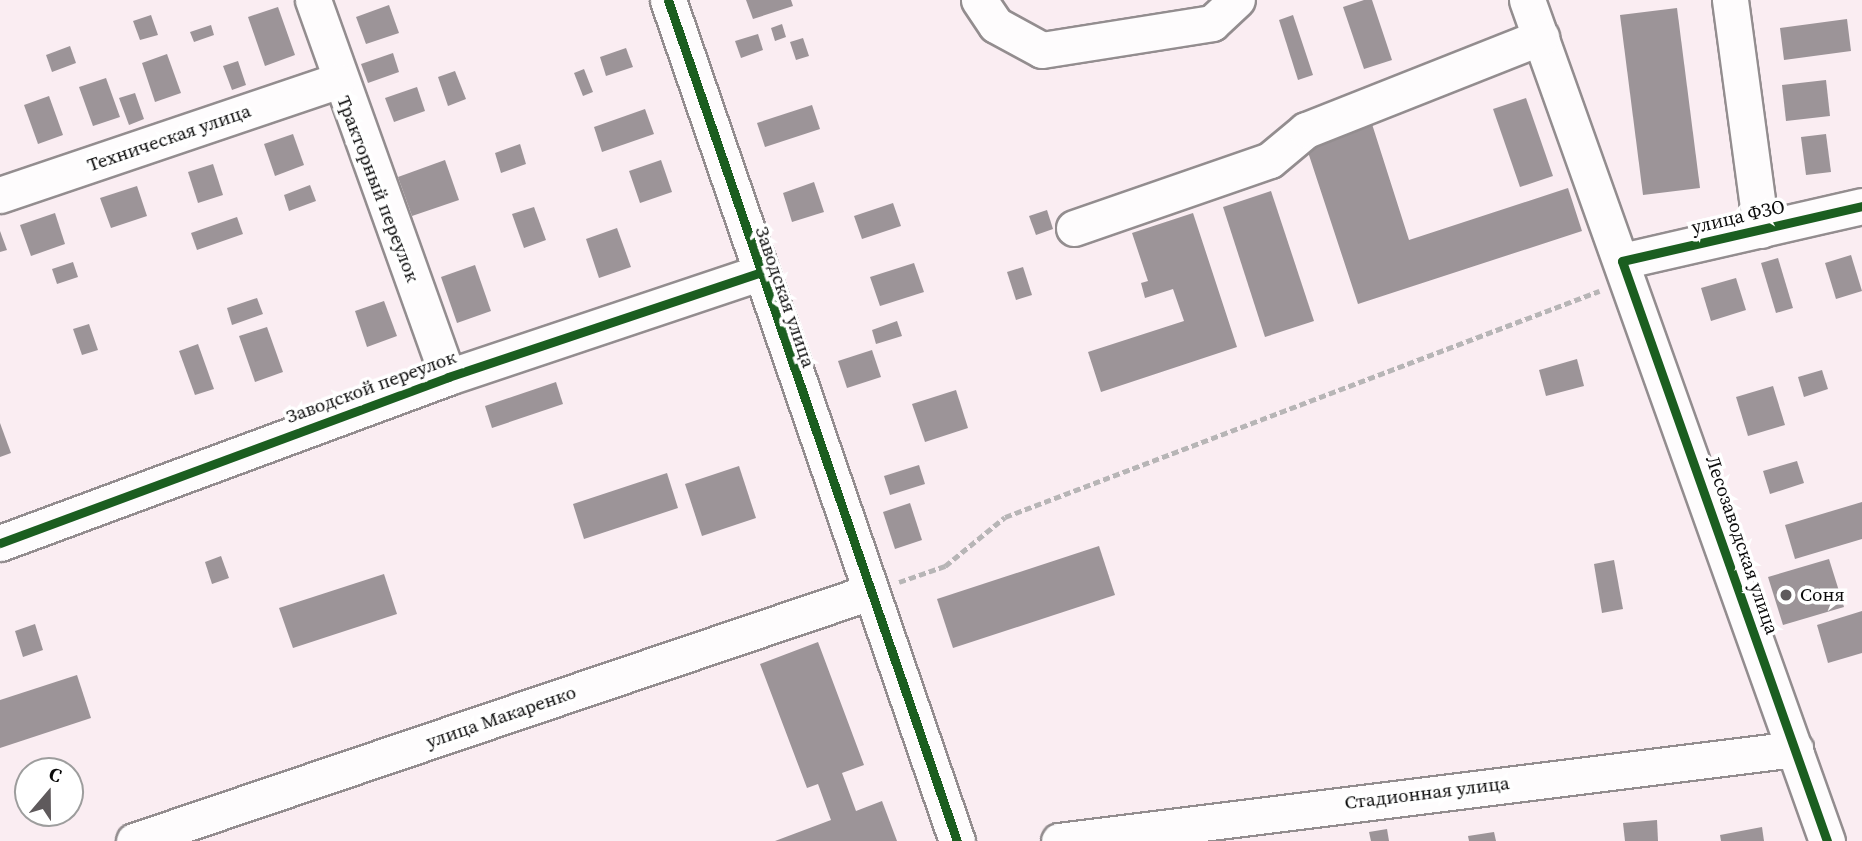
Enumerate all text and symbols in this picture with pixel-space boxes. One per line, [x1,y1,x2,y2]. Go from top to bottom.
street label: Тракторный переулок [332,93,424,285]
street label: Техническая улица [84,99,254,177]
street label: улица ФЗО [1689,195,1787,239]
street label: Заводская улица [750,223,820,371]
street label: Заводской переулок [283,346,459,428]
street label: Лесозаводская улица [1701,453,1783,637]
place label: Соня [1800,584,1845,606]
marker: Соня [1778,587,1794,603]
street label: улица Макаренко [423,681,579,753]
north arrow [14,757,84,827]
text: С [45,760,65,788]
street label: Стадионная улица [1343,772,1511,814]

